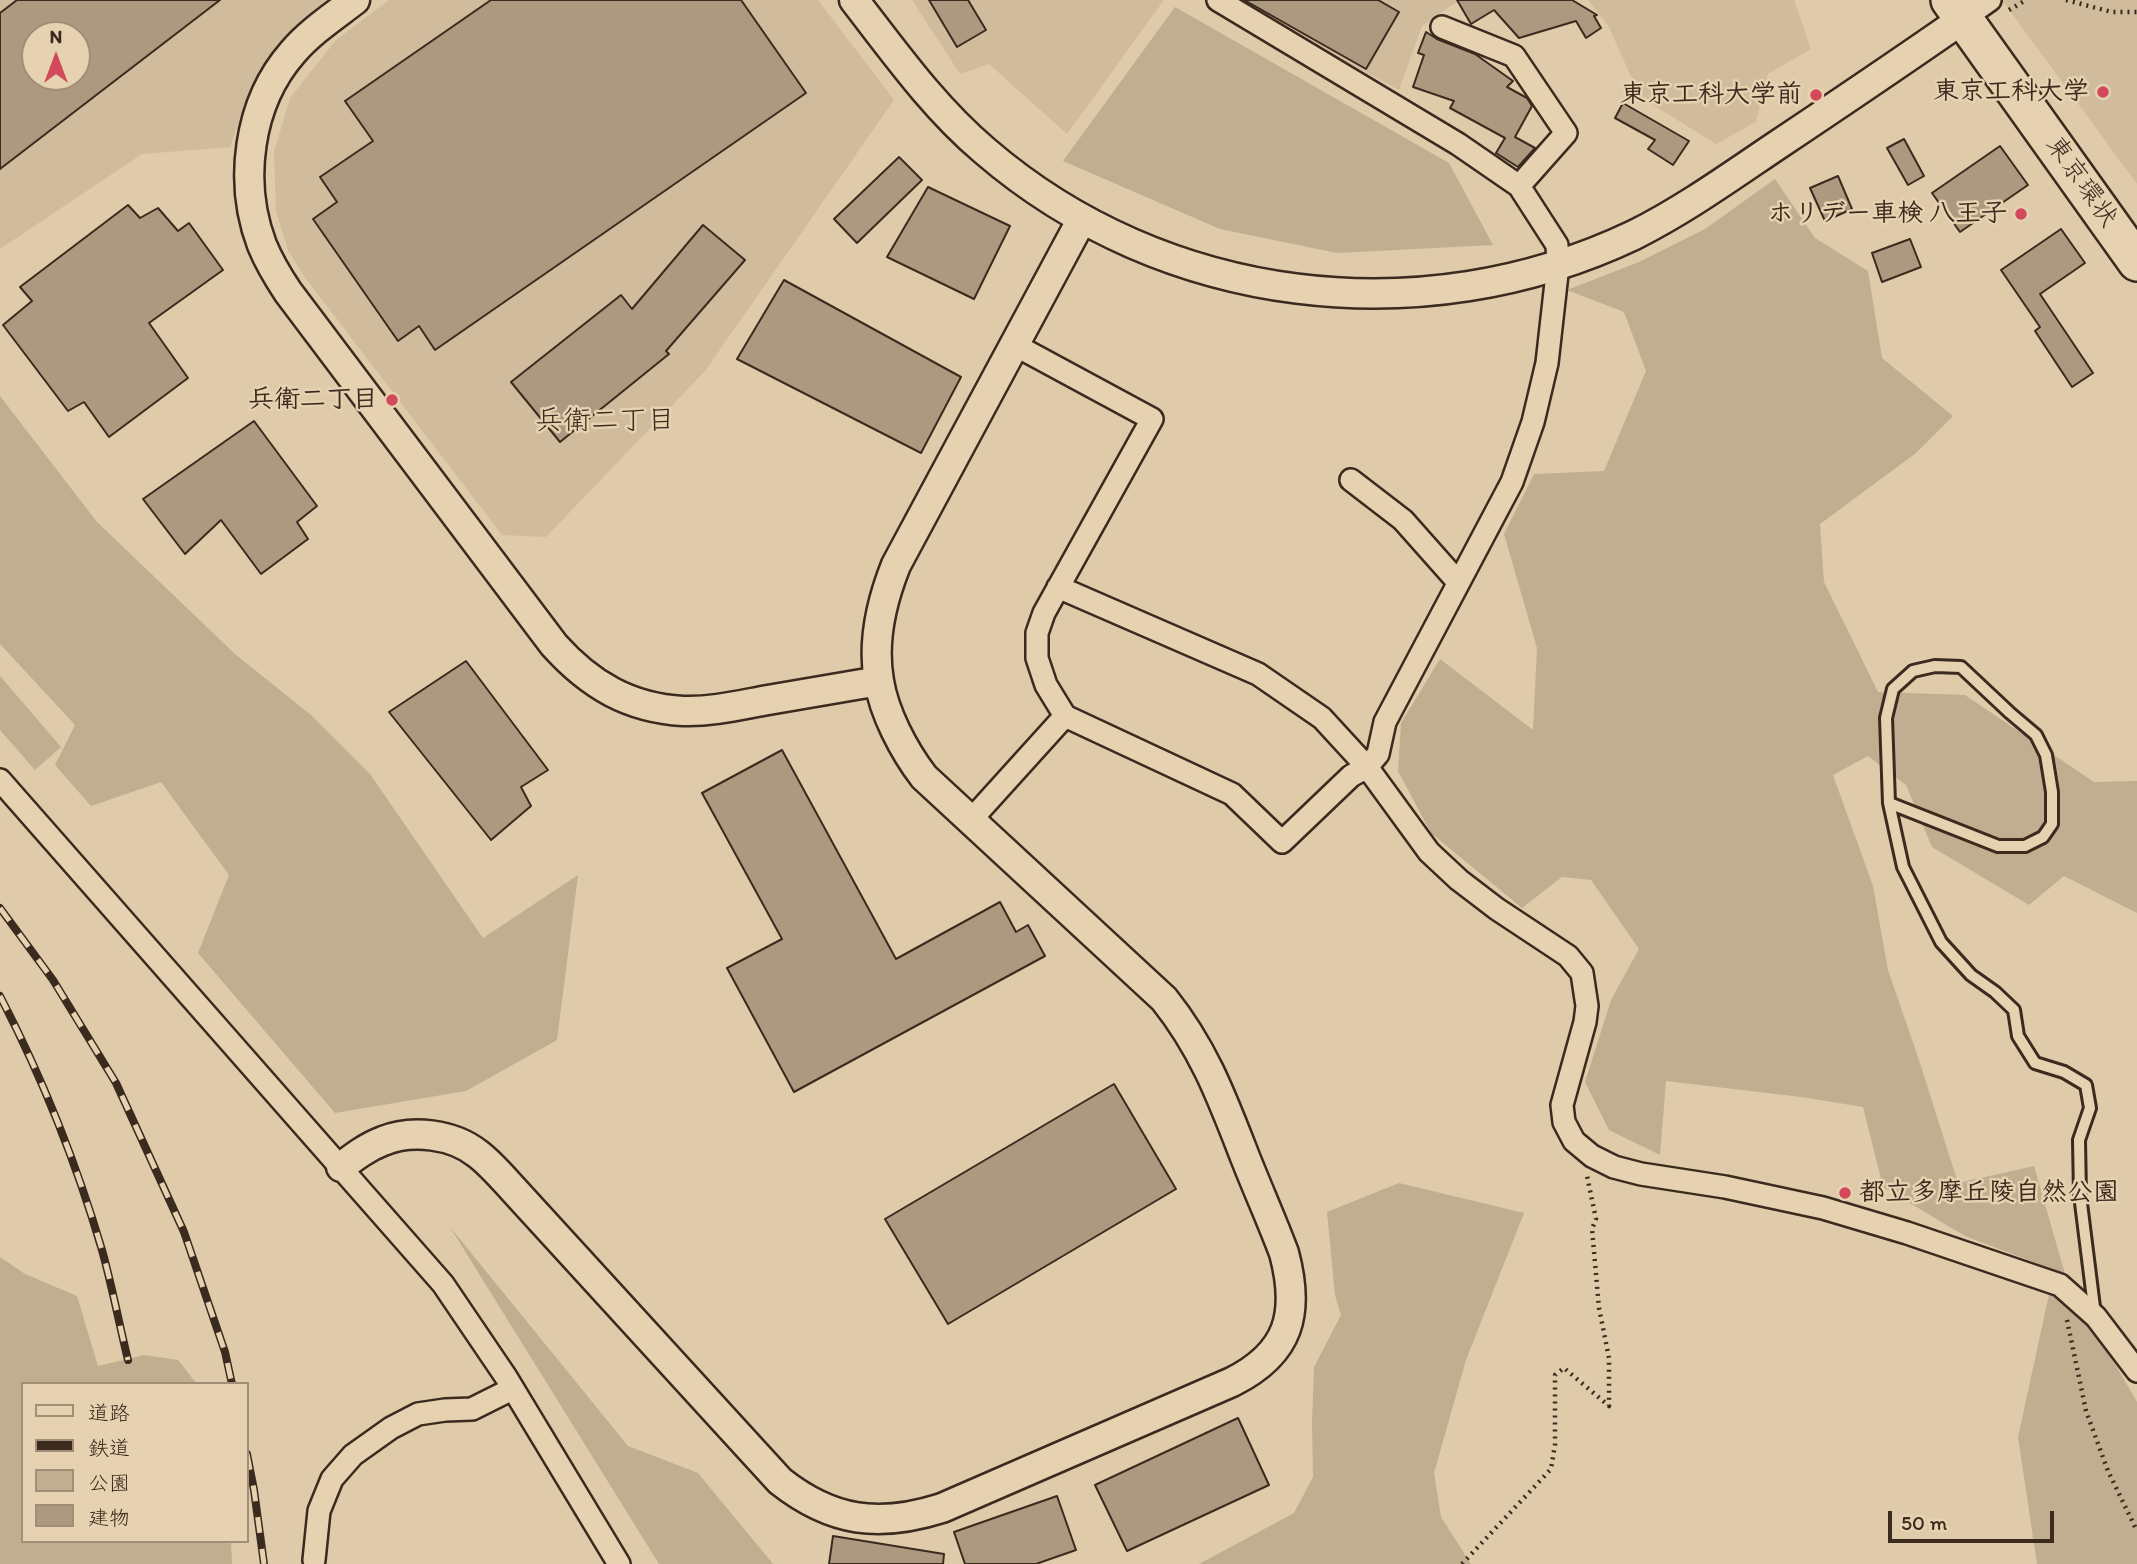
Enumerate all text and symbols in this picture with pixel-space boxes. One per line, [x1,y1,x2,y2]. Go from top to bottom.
north arrow [21,21,91,91]
text: N [50,25,62,48]
place label: 東京工科大学 [1933,76,2089,108]
place label: 東京工科大学前 [1620,79,1802,111]
marker: 東京工科大学 [2095,84,2111,100]
marker: 東京工科大学前 [1808,87,1824,103]
street label: 東京環状 [2038,130,2124,234]
place label: ホリデー車検 八王子 [1768,198,2007,230]
marker: ホリデー車検 八王子 [2013,206,2029,222]
place label: 兵衛二丁目 [248,384,378,416]
marker: 兵衛二丁目 [384,392,400,408]
district label: 兵衛二丁目 [535,405,675,439]
place label: 都立多摩丘陵自然公園 [1859,1177,2119,1209]
marker: 都立多摩丘陵自然公園 [1837,1185,1853,1201]
legend [21,1382,248,1543]
text: 道路 [88,1400,130,1425]
text: 鉄道 [88,1435,130,1460]
text: 公園 [88,1470,130,1495]
scale bar [1892,1498,2058,1542]
text: 建物 [88,1505,130,1530]
text: 50 m [1901,1510,1947,1535]

